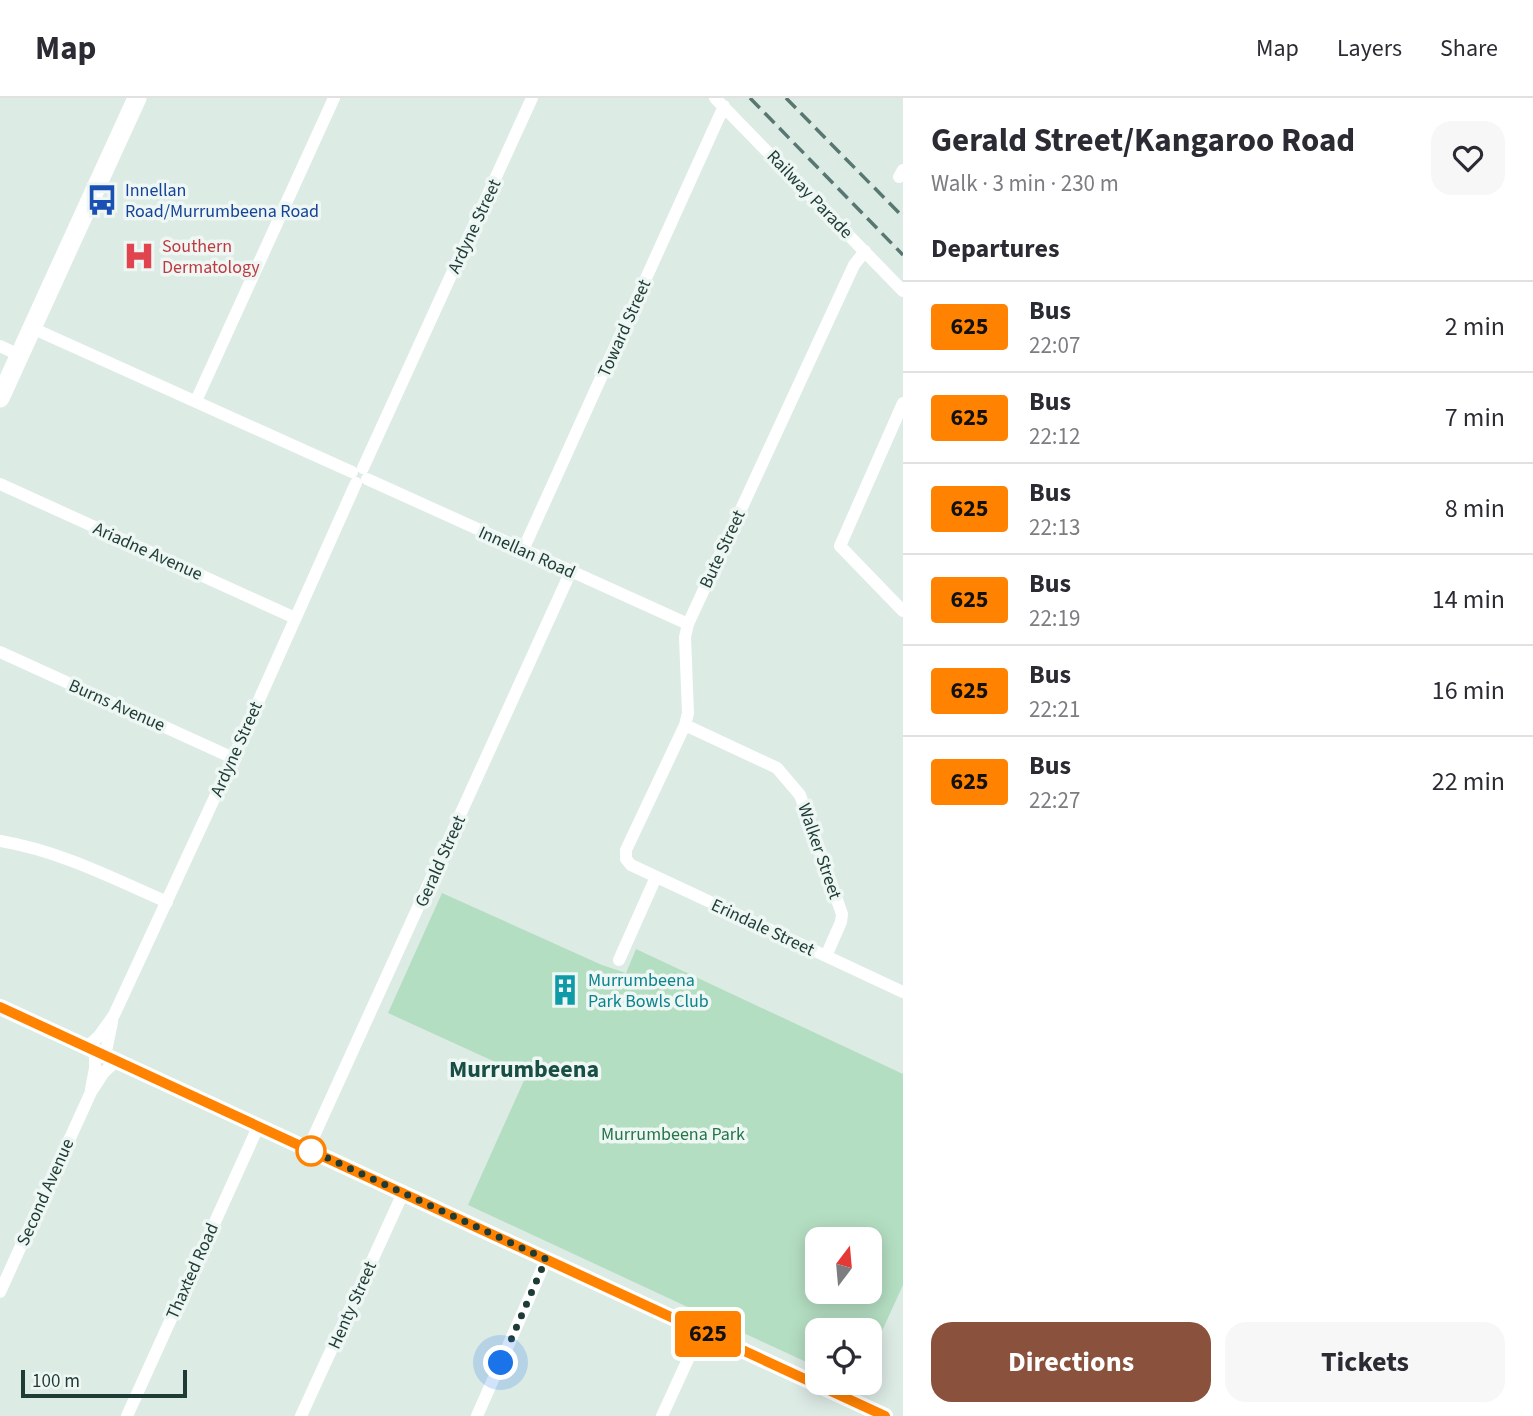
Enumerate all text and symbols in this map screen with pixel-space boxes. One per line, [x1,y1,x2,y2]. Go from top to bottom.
text: Map [35,25,96,72]
text: Map [1256,31,1299,66]
text: Layers [1337,31,1402,66]
text: Share [1440,31,1498,66]
text: Gerald Street/Kangaroo Road [931,117,1355,164]
button: heart [1431,121,1505,195]
street label: Railway Parade [761,145,858,244]
text: Walk · 3 min · 230 m [931,167,1119,200]
street label: Ardyne Street [442,175,507,278]
place label: Innellan Road/Murrumbeena Road [125,178,319,224]
bus stop icon: Innellan Road/Murrumbeena Road [85,183,119,217]
text: Departures [931,230,1059,267]
place label: Southern Dermatology [162,234,260,280]
hospital icon: Southern Dermatology [122,239,156,273]
street label: Toward Street [592,275,657,381]
text: Bus [1029,292,1071,329]
text: 2 min [1445,308,1505,345]
text: 625 [950,309,989,344]
text: 22:07 [1029,329,1080,362]
text: Bus [1029,383,1071,420]
text: 7 min [1445,399,1505,436]
text: 625 [950,400,989,435]
text: 22:12 [1029,420,1080,453]
text: Bus [1029,474,1071,511]
text: 8 min [1445,490,1505,527]
text: 625 [950,491,989,526]
street label: Bute Street [693,506,751,592]
text: 22:13 [1029,511,1080,544]
street label: Ariadne Avenue [89,516,207,587]
street label: Innellan Road [474,520,579,585]
text: Bus [1029,565,1071,602]
text: 14 min [1432,581,1505,618]
text: 625 [950,582,989,617]
text: 22:19 [1029,602,1080,635]
text: Bus [1029,656,1071,693]
text: 16 min [1432,672,1505,709]
street label: Burns Avenue [65,673,169,738]
text: 625 [950,673,989,708]
text: 22:21 [1029,693,1080,726]
street label: Ardyne Street [204,698,269,801]
text: Bus [1029,747,1071,784]
text: 22 min [1432,763,1505,800]
text: 625 [950,764,989,799]
text: 22:27 [1029,784,1080,817]
street label: Walker Street [791,800,848,903]
street label: Gerald Street [409,811,472,911]
street label: Erindale Street [707,893,818,962]
place label: Murrumbeena Park Bowls Club [588,968,709,1014]
building icon: Murrumbeena Park Bowls Club [548,973,582,1007]
district label: Murrumbeena [449,1052,599,1087]
park label: Murrumbeena Park [601,1122,745,1147]
street label: Second Avenue [11,1135,80,1250]
unlabelled marker [296,1136,326,1166]
street label: Thaxted Road [160,1219,225,1323]
north arrow [805,1227,882,1304]
map controls [805,1227,882,1395]
street label: Henty Street [322,1257,383,1353]
line badge: 625 [668,1311,748,1357]
text: 625 [689,1316,727,1351]
button: locate [805,1318,882,1395]
button: Directions [931,1322,1211,1402]
button: Tickets [1225,1322,1505,1402]
your location [483,1345,518,1380]
scale bar [21,1367,187,1399]
text: 100 m [32,1368,80,1395]

